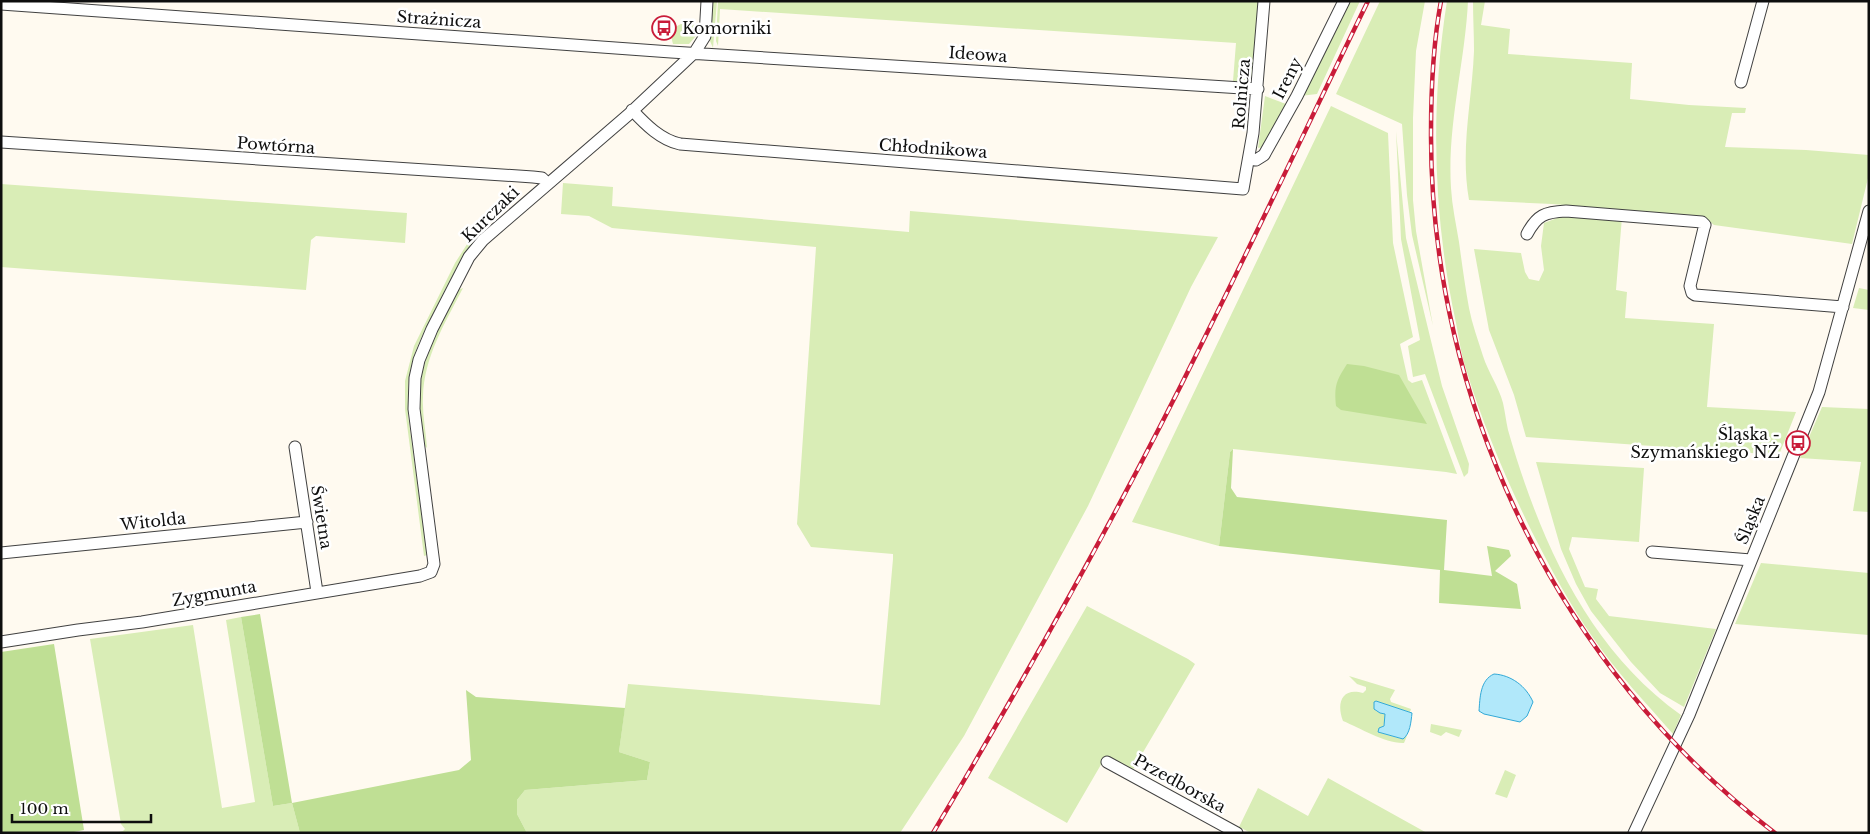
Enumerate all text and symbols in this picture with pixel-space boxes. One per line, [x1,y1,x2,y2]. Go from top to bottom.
street label: Strażnicza [396,6,482,32]
bus stop icon: Komorniki [651,15,677,41]
place label: Komorniki [682,18,772,38]
street label: Ideowa [948,42,1008,66]
street label: Ireny [1268,53,1306,102]
street label: Rolnicza [1228,58,1254,130]
street label: Powtórna [236,132,316,158]
street label: Chłodnikowa [878,134,988,162]
street label: Kurczaki [457,181,523,246]
place label: Śląska - Szymańskiego NŻ [1631,424,1780,462]
bus stop icon: Śląska - Szymańskiego NŻ [1785,430,1811,456]
street label: Świetna [307,484,337,550]
street label: Śląska [1731,493,1769,547]
street label: Witolda [118,508,187,534]
street label: Zygmunta [170,576,258,610]
street label: Przedborska [1131,750,1230,817]
scale bar [12,792,151,824]
text: 100 m [20,799,69,818]

